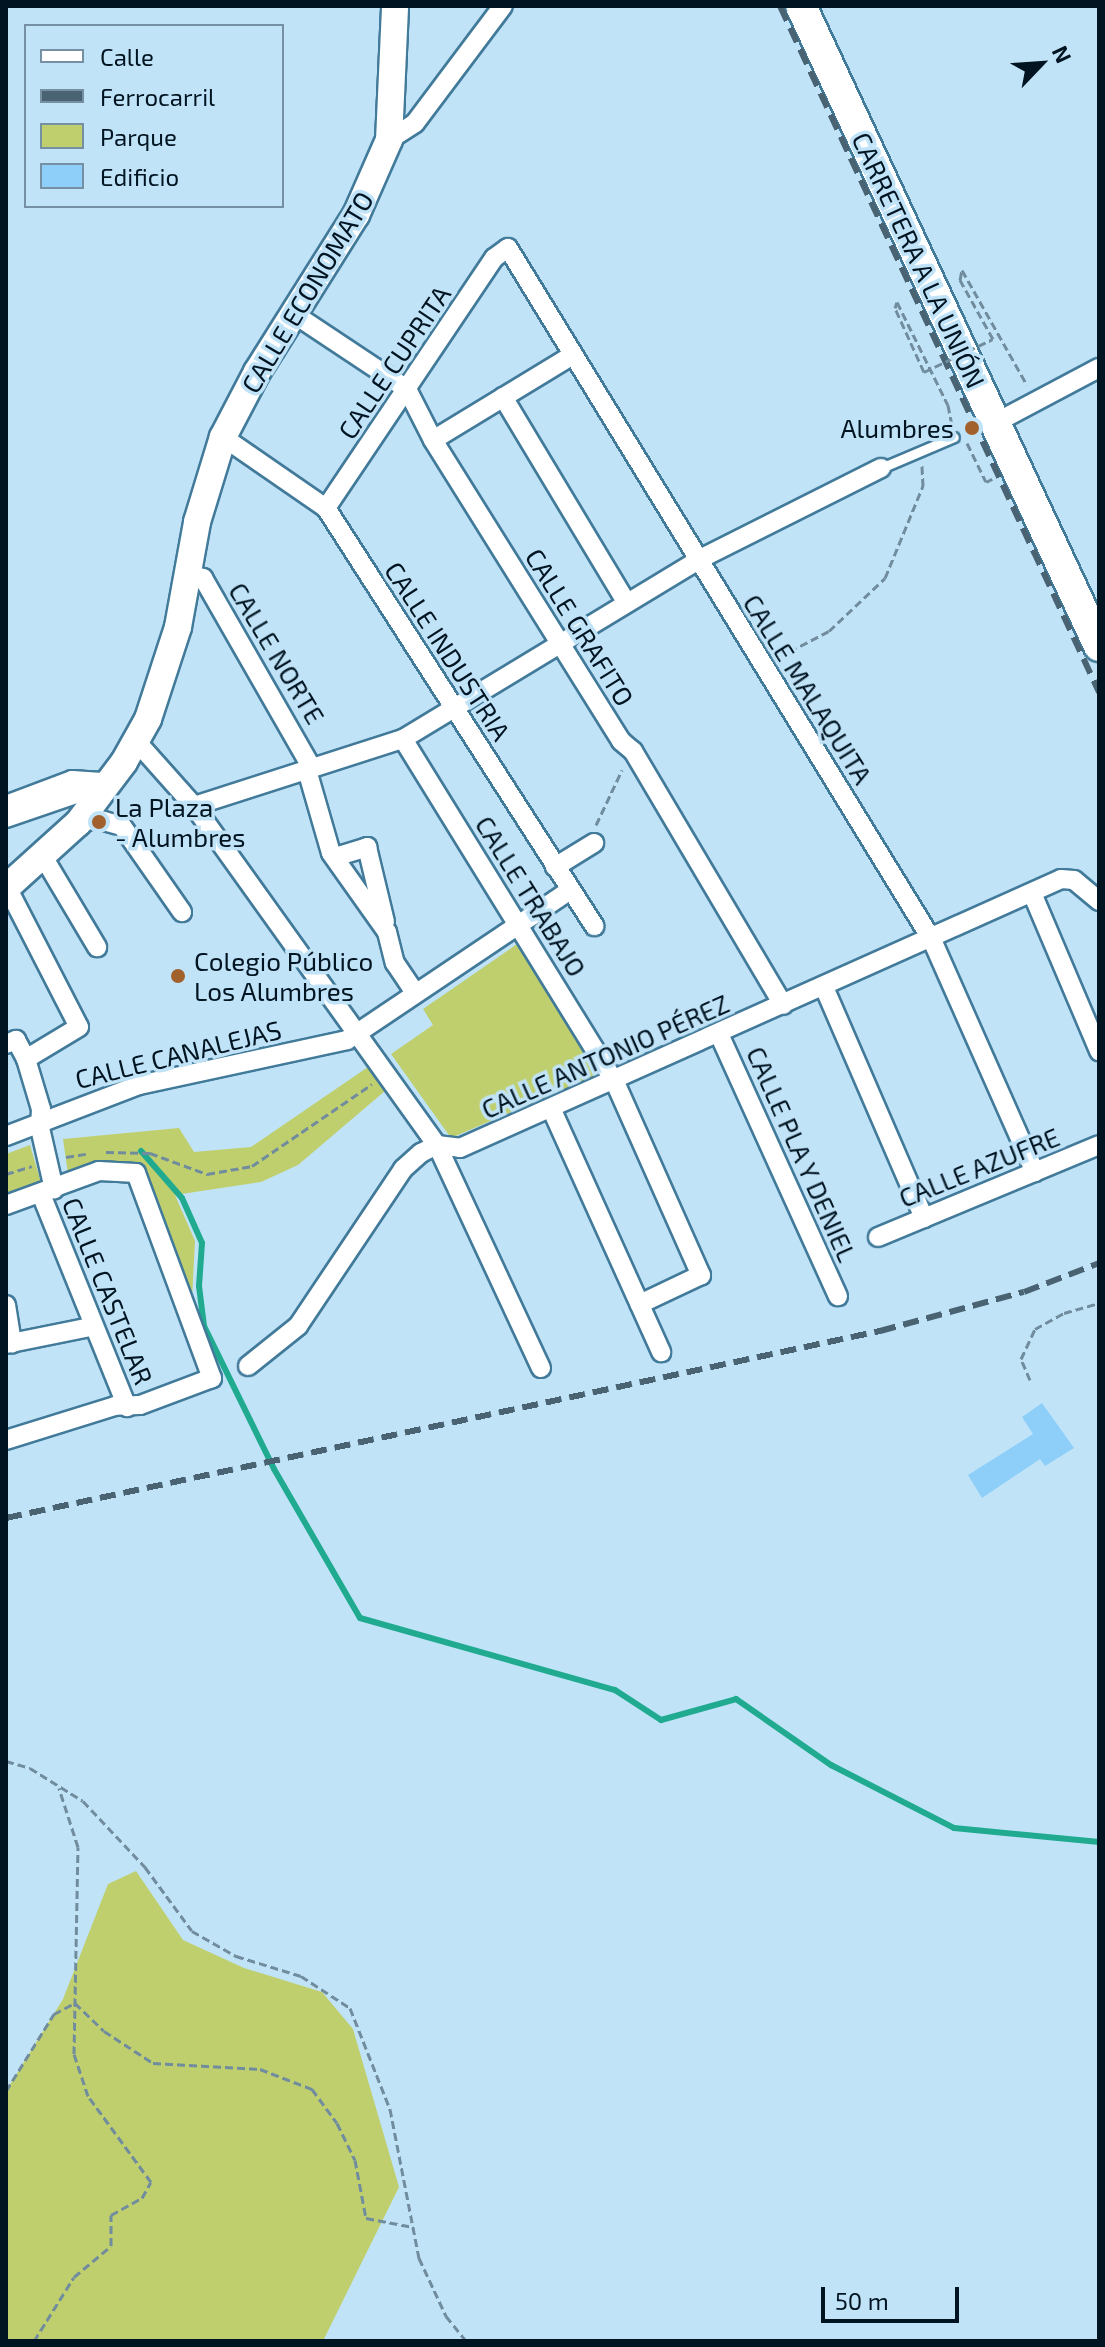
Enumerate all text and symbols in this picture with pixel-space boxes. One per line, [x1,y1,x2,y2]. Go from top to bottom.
legend [24,24,284,208]
north arrow [1001,24,1081,104]
text: N [1048,41,1078,67]
text: Calle [100,42,154,71]
text: Ferrocarril [100,82,215,111]
text: Parque [100,122,177,151]
street label: CARRETERA A LA UNIÓN [846,126,992,394]
text: Edificio [100,162,179,191]
street label: CALLE ECONOMATO [234,186,380,398]
street label: CALLE CUPRITA [331,279,457,445]
place label: Alumbres [840,412,954,444]
marker: Alumbres [961,417,983,439]
street label: CALLE GRAFITO [519,543,641,711]
street label: CALLE INDUSTRIA [379,556,517,746]
street label: CALLE NORTE [223,577,331,729]
street label: CALLE MALAQUITA [737,588,879,790]
place label: La Plaza - Alumbres [115,791,246,852]
street label: CALLE TRABAJO [469,810,593,982]
marker: La Plaza - Alumbres [90,813,108,831]
place label: Colegio Público Los Alumbres [194,945,373,1006]
marker: Colegio Público Los Alumbres [169,967,187,985]
street label: CALLE ANTONIO PÉREZ [476,987,734,1125]
street label: CALLE CANALEJAS [72,1013,284,1095]
street label: CALLE PLA Y DENIEL [740,1041,864,1267]
street label: CALLE AZUFRE [894,1121,1064,1213]
street label: CALLE CASTELAR [56,1193,160,1389]
scale bar [825,2271,963,2321]
text: 50 m [835,2286,889,2315]

